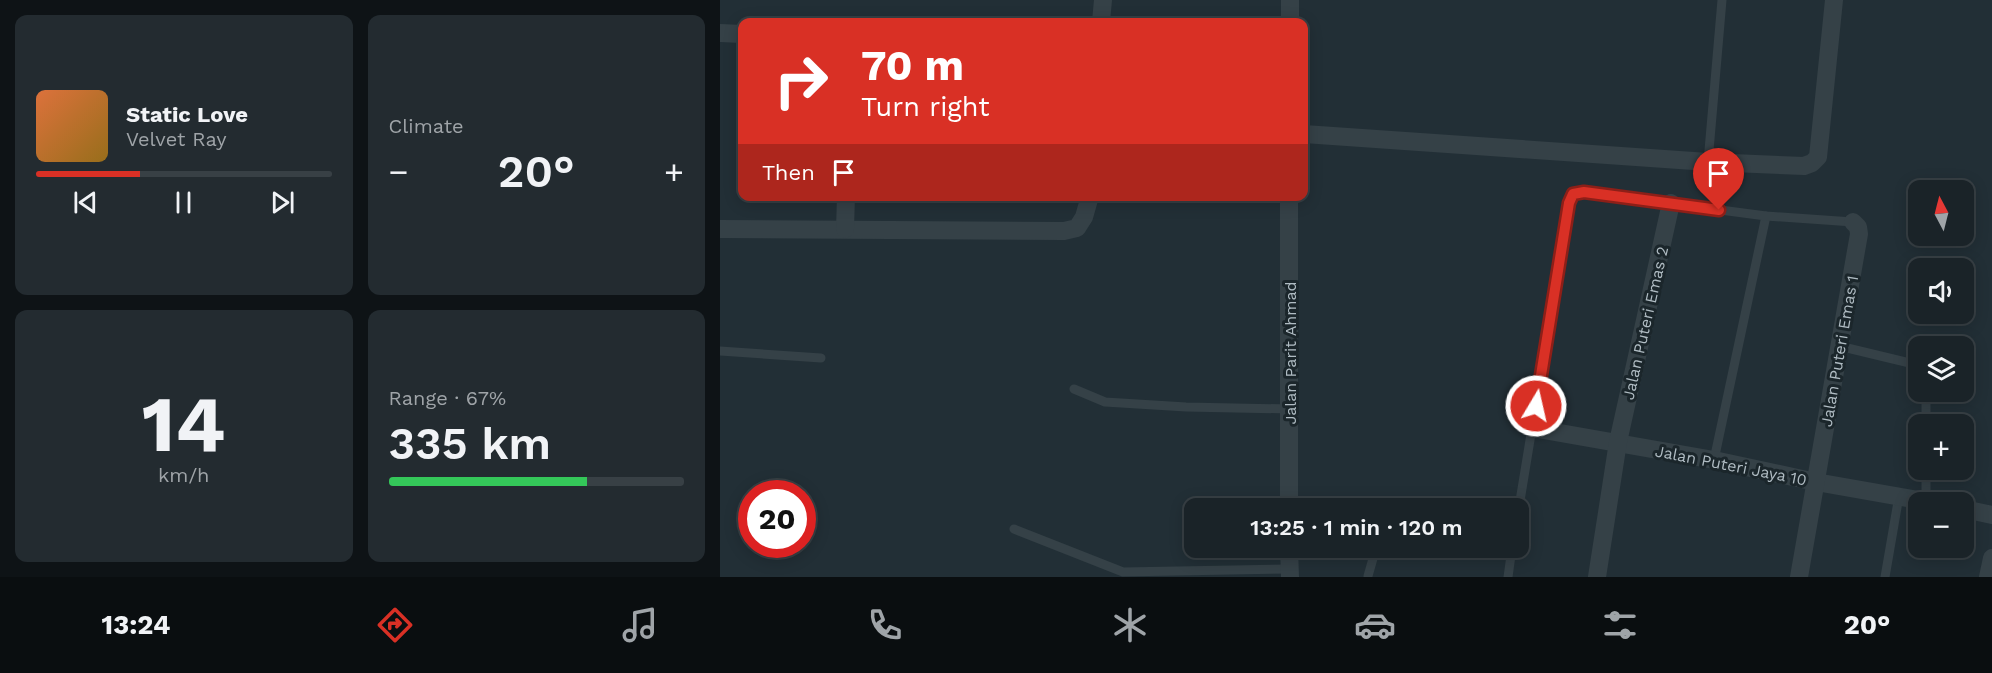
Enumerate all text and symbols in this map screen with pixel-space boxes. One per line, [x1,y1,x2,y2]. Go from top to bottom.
text: 70 m [861,41,964,90]
icon: right [762,42,840,120]
text: Turn right [861,91,990,123]
text: Static Love [126,102,248,127]
text: Climate [389,114,464,138]
text: Velvet Ray [126,127,227,151]
text: 20° [498,145,575,198]
pin [1693,148,1744,210]
text: − [389,152,408,191]
text: + [664,152,684,191]
icon: arrive [827,156,860,189]
icon: arrive [1702,157,1735,190]
text: Then [762,160,815,185]
north arrow [1908,180,1974,246]
map controls [1908,180,1974,558]
icon: previous [69,186,102,219]
icon: pause [167,186,200,219]
icon: next [266,186,299,219]
street label: Jalan Puteri Emas 2 [1619,245,1672,402]
button: sound [1908,258,1974,324]
street label: Jalan Puteri Emas 1 [1817,274,1862,428]
street label: Jalan Parit Ahmad [1281,281,1300,425]
button: layers [1908,336,1974,402]
position arrow [1504,374,1568,438]
text: 14 [142,378,226,470]
text: Range · 67% [389,386,506,410]
button: + [1908,414,1974,480]
text: 335 km [389,417,551,470]
street label: Jalan Puteri Jaya 10 [1654,441,1808,490]
text: km/h [158,463,210,487]
speed limit sign: 20 [738,480,816,558]
button: − [1908,492,1974,558]
text: 13:25 · 1 min · 120 m [1250,515,1463,540]
icon: directions [374,604,416,646]
icon: music [619,604,661,646]
icon: phone [864,604,906,646]
icon: climate [1109,604,1151,646]
icon: car [1354,604,1396,646]
icon: filters [1599,604,1641,646]
text: 13:24 [102,609,171,641]
text: 20° [1844,609,1890,641]

